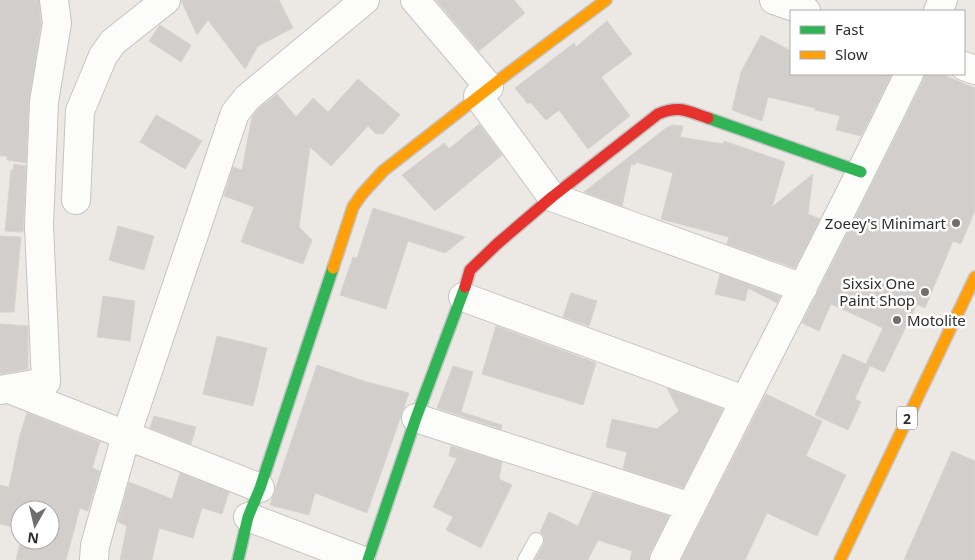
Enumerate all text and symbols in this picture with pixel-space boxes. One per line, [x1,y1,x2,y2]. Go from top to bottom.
legend [790,10,965,75]
text: Fast [835,19,864,39]
text: Slow [835,44,868,64]
place label: Zoeey's Minimart [825,213,947,233]
marker: Zoeey's Minimart [950,217,962,229]
place label: Sixsix One Paint Shop [839,273,915,310]
marker: Sixsix One Paint Shop [919,286,931,298]
place label: Motolite [907,310,966,330]
marker: Motolite [891,314,903,326]
road number: 2 [897,406,917,429]
north arrow [10,500,60,550]
text: N [26,528,40,549]

